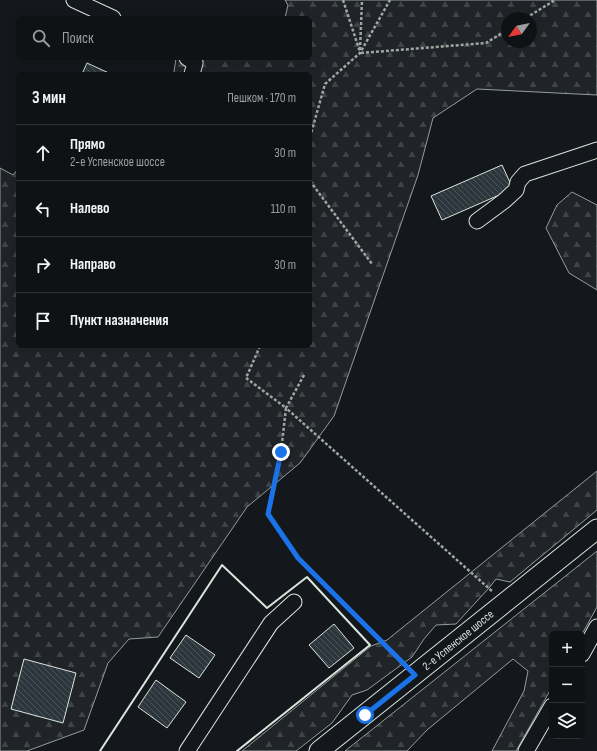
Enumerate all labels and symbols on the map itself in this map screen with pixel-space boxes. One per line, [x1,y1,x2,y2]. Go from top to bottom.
north arrow [501,12,537,48]
route end [272,443,290,461]
street label: 2-е Успенское шоссе [420,607,497,674]
route start [356,706,374,724]

